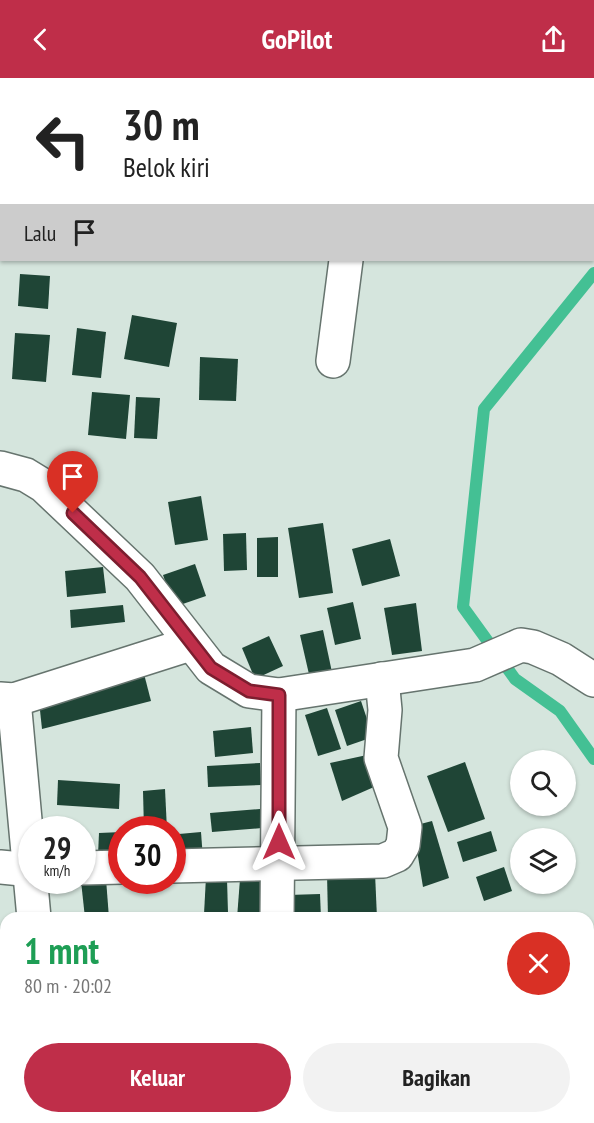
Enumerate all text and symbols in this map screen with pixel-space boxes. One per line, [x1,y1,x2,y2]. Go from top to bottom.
text: GoPilot [262,22,332,56]
icon: back [24,23,57,56]
icon: share [537,23,570,56]
text: 30 m [123,97,200,152]
icon: left [24,102,102,180]
text: Belok kiri [123,150,210,184]
icon: arrive [68,216,101,249]
text: Lalu [24,219,56,247]
pin [47,451,98,513]
icon: arrive [56,460,89,493]
map controls [510,750,576,894]
button: search [510,750,576,816]
position arrow [247,810,311,874]
speed limit sign: 30 [108,816,186,894]
text: 29 [43,828,71,867]
button: layers [510,828,576,894]
text: km/h [44,861,70,880]
text: 1 mnt [24,927,99,974]
button: close [507,932,570,995]
text: 80 m · 20:02 [24,973,112,999]
button: Keluar [24,1043,291,1112]
button: Bagikan [303,1043,570,1112]

